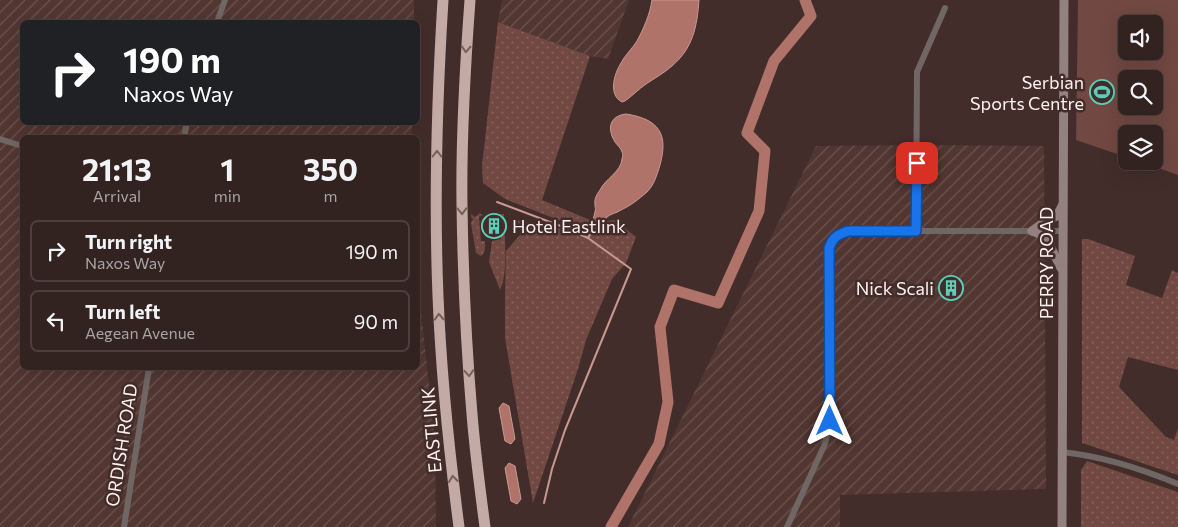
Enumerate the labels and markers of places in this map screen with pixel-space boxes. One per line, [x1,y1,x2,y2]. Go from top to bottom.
place label: Serbian Sports Centre [970,71,1084,114]
sports icon: Serbian Sports Centre [1089,79,1115,105]
pin [896,142,938,184]
building icon: Hotel Eastlink [481,213,507,239]
place label: Hotel Eastlink [512,215,626,237]
building icon: Nick Scali [938,275,964,301]
place label: Nick Scali [856,277,934,299]

